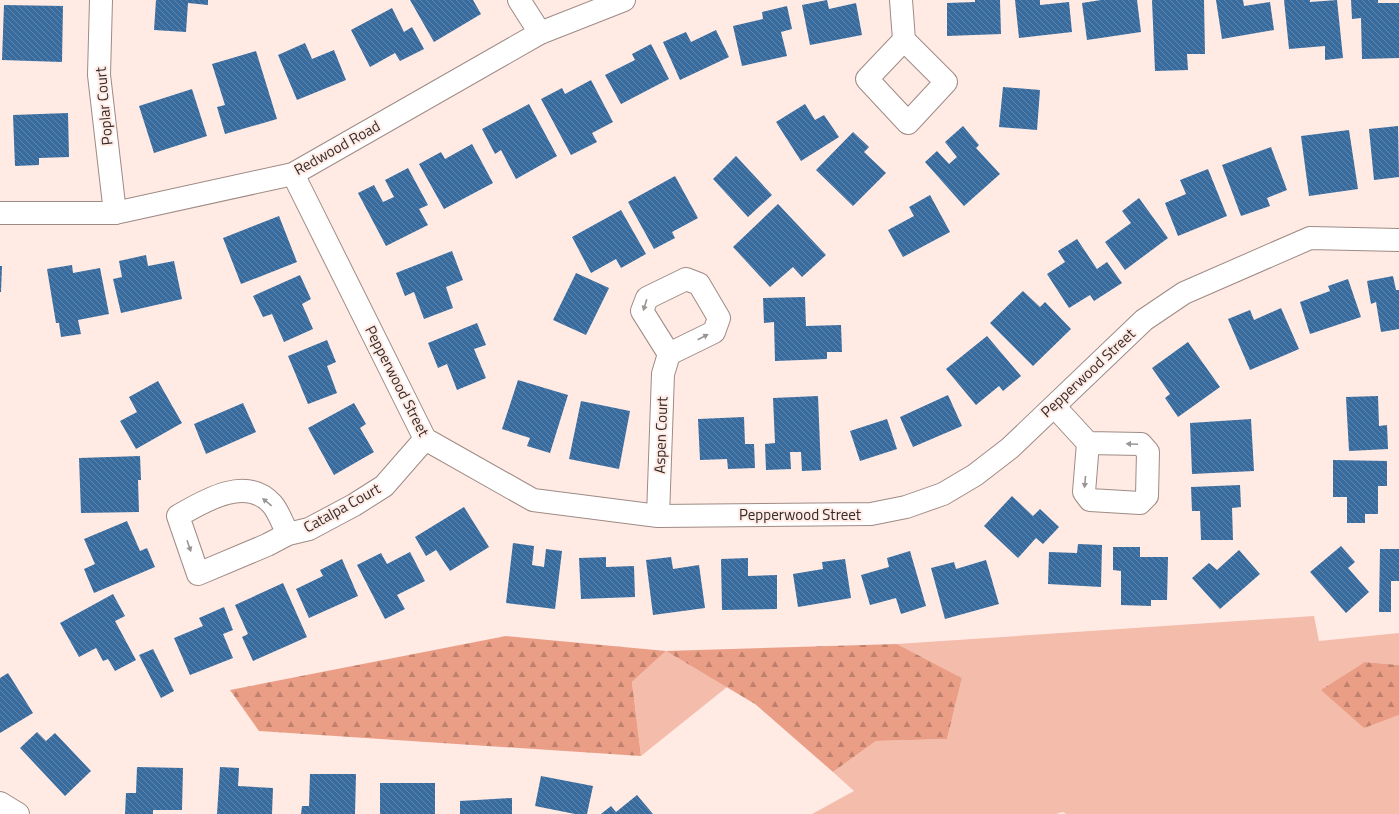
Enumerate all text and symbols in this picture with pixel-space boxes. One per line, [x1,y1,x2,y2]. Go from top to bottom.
street label: Poplar Court [89,65,118,146]
street label: Redwood Road [289,114,384,181]
one-way arrow [642,300,648,312]
street label: Pepperwood Street [359,321,436,441]
street label: Pepperwood Street [1035,322,1141,423]
one-way arrow [698,334,709,340]
street label: Aspen Court [648,395,673,474]
one-way arrow [1125,441,1138,447]
one-way arrow [1082,476,1088,488]
street label: Catalpa Court [299,477,385,538]
one-way arrow [262,497,273,506]
street label: Pepperwood Street [739,503,862,526]
one-way arrow [186,540,192,552]

